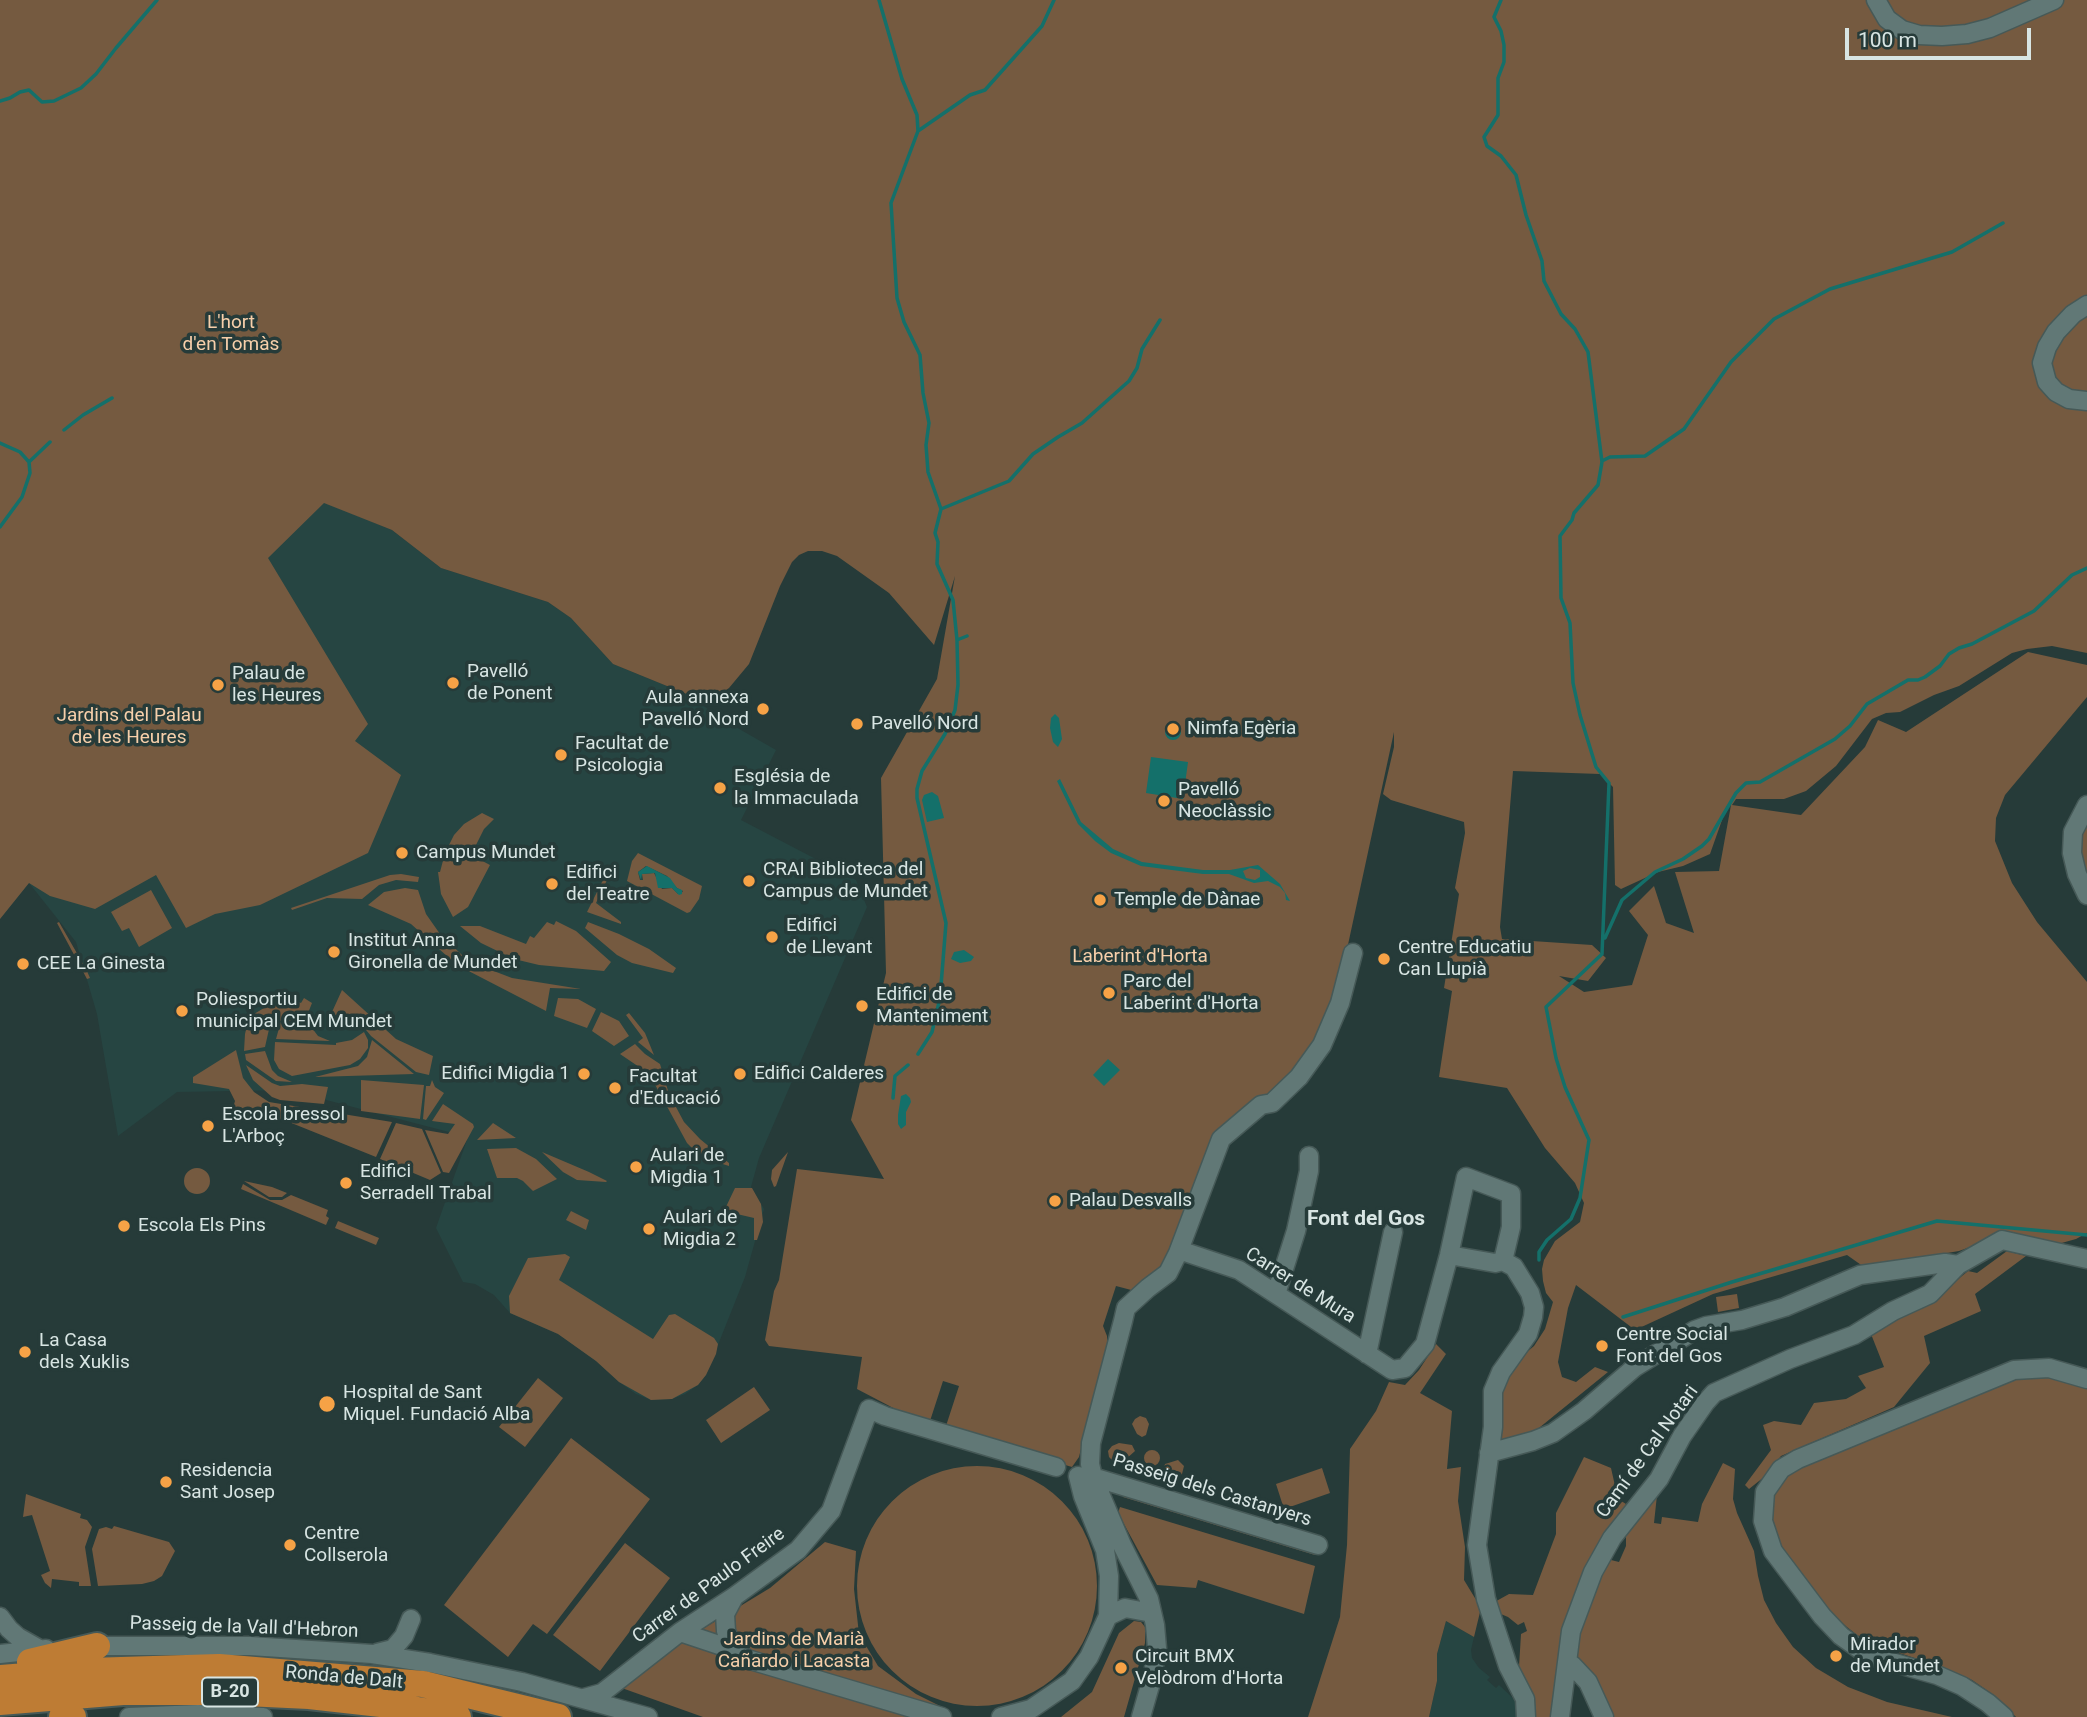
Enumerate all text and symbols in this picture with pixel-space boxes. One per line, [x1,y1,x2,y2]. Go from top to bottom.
scale bar [1849,14,2035,58]
text: 100 m [1858,28,1917,52]
park label: L'hort d'en Tomàs [183,312,279,356]
place label: Pavelló de Ponent [467,661,552,705]
place label: Palau de les Heures [232,663,321,707]
marker: Pavelló de Ponent [445,675,461,691]
marker: Palau de les Heures [210,677,226,693]
place label: Aula annexa Pavelló Nord [642,687,749,731]
marker: Aula annexa Pavelló Nord [755,701,771,717]
park label: Jardins del Palau de les Heures [56,705,202,749]
place label: Pavelló Nord [871,713,978,735]
marker: Pavelló Nord [849,716,865,732]
place label: Nimfa Egèria [1187,718,1296,740]
marker: Nimfa Egèria [1165,721,1181,737]
place label: Facultat de Psicologia [575,733,669,777]
marker: Facultat de Psicologia [553,747,569,763]
place label: Església de la Immaculada [734,766,859,810]
place label: Pavelló Neoclàssic [1178,779,1272,823]
marker: Església de la Immaculada [712,780,728,796]
marker: Pavelló Neoclàssic [1156,793,1172,809]
place label: Campus Mundet [416,842,556,864]
marker: Campus Mundet [394,845,410,861]
place label: CRAI Biblioteca del Campus de Mundet [763,859,928,903]
place label: Edifici del Teatre [566,862,650,906]
marker: CRAI Biblioteca del Campus de Mundet [741,873,757,889]
marker: Edifici del Teatre [544,876,560,892]
place label: Temple de Dànae [1114,889,1260,911]
marker: Temple de Dànae [1092,892,1108,908]
place label: Edifici de Llevant [786,915,872,959]
marker: Edifici de Llevant [764,929,780,945]
place label: Institut Anna Gironella de Mundet [348,930,518,974]
place label: Centre Educatiu Can Llupià [1398,937,1532,981]
marker: Institut Anna Gironella de Mundet [326,944,342,960]
park label: Laberint d'Horta [1072,946,1208,968]
marker: Centre Educatiu Can Llupià [1376,951,1392,967]
place label: CEE La Ginesta [37,953,165,975]
marker: CEE La Ginesta [15,956,31,972]
place label: Parc del Laberint d'Horta [1123,971,1259,1015]
place label: Edifici de Manteniment [876,984,988,1028]
marker: Parc del Laberint d'Horta [1101,985,1117,1001]
place label: Poliesportiu municipal CEM Mundet [196,989,392,1033]
marker: Edifici de Manteniment [854,998,870,1014]
marker: Poliesportiu municipal CEM Mundet [174,1003,190,1019]
place label: Edifici Migdia 1 [441,1063,570,1085]
place label: Edifici Calderes [754,1063,884,1085]
marker: Edifici Migdia 1 [576,1066,592,1082]
place label: Facultat d'Educació [629,1066,721,1110]
marker: Edifici Calderes [732,1066,748,1082]
marker: Facultat d'Educació [607,1080,623,1096]
place label: Escola bressol L'Arboç [222,1104,345,1148]
marker: Escola bressol L'Arboç [200,1118,216,1134]
place label: Aulari de Migdia 1 [650,1145,724,1189]
marker: Aulari de Migdia 1 [628,1159,644,1175]
place label: Edifici Serradell Trabal [360,1161,492,1205]
marker: Edifici Serradell Trabal [338,1175,354,1191]
place label: Palau Desvalls [1069,1190,1192,1212]
marker: Palau Desvalls [1047,1193,1063,1209]
place label: Aulari de Migdia 2 [663,1207,737,1251]
district label: Font del Gos [1307,1207,1425,1233]
place label: Escola Els Pins [138,1215,266,1237]
marker: Escola Els Pins [116,1218,132,1234]
marker: Aulari de Migdia 2 [641,1221,657,1237]
street label: Carrer de Mura [1241,1243,1359,1329]
place label: Centre Social Font del Gos [1616,1324,1728,1368]
place label: La Casa dels Xuklis [39,1330,130,1374]
marker: Centre Social Font del Gos [1594,1338,1610,1354]
marker: La Casa dels Xuklis [17,1344,33,1360]
street label: Camí de Cal Notari [1592,1381,1704,1523]
place label: Hospital de Sant Miquel. Fundació Alba [343,1382,530,1426]
marker: Hospital de Sant Miquel. Fundació Alba [317,1394,337,1414]
street label: Passeig dels Castanyers [1110,1450,1314,1532]
place label: Residencia Sant Josep [180,1460,275,1504]
marker: Residencia Sant Josep [158,1474,174,1490]
place label: Centre Collserola [304,1523,388,1567]
street label: Carrer de Paulo Freire [628,1523,790,1649]
marker: Centre Collserola [282,1537,298,1553]
street label: Passeig de la Vall d'Hebron [129,1613,359,1643]
park label: Jardins de Marià Cañardo i Lacasta [718,1629,870,1673]
place label: Mirador de Mundet [1850,1634,1940,1678]
place label: Circuit BMX Velòdrom d'Horta [1135,1646,1283,1690]
marker: Mirador de Mundet [1828,1648,1844,1664]
marker: Circuit BMX Velòdrom d'Horta [1113,1660,1129,1676]
street label: Ronda de Dalt [284,1662,404,1694]
road number: B-20 [202,1678,258,1707]

